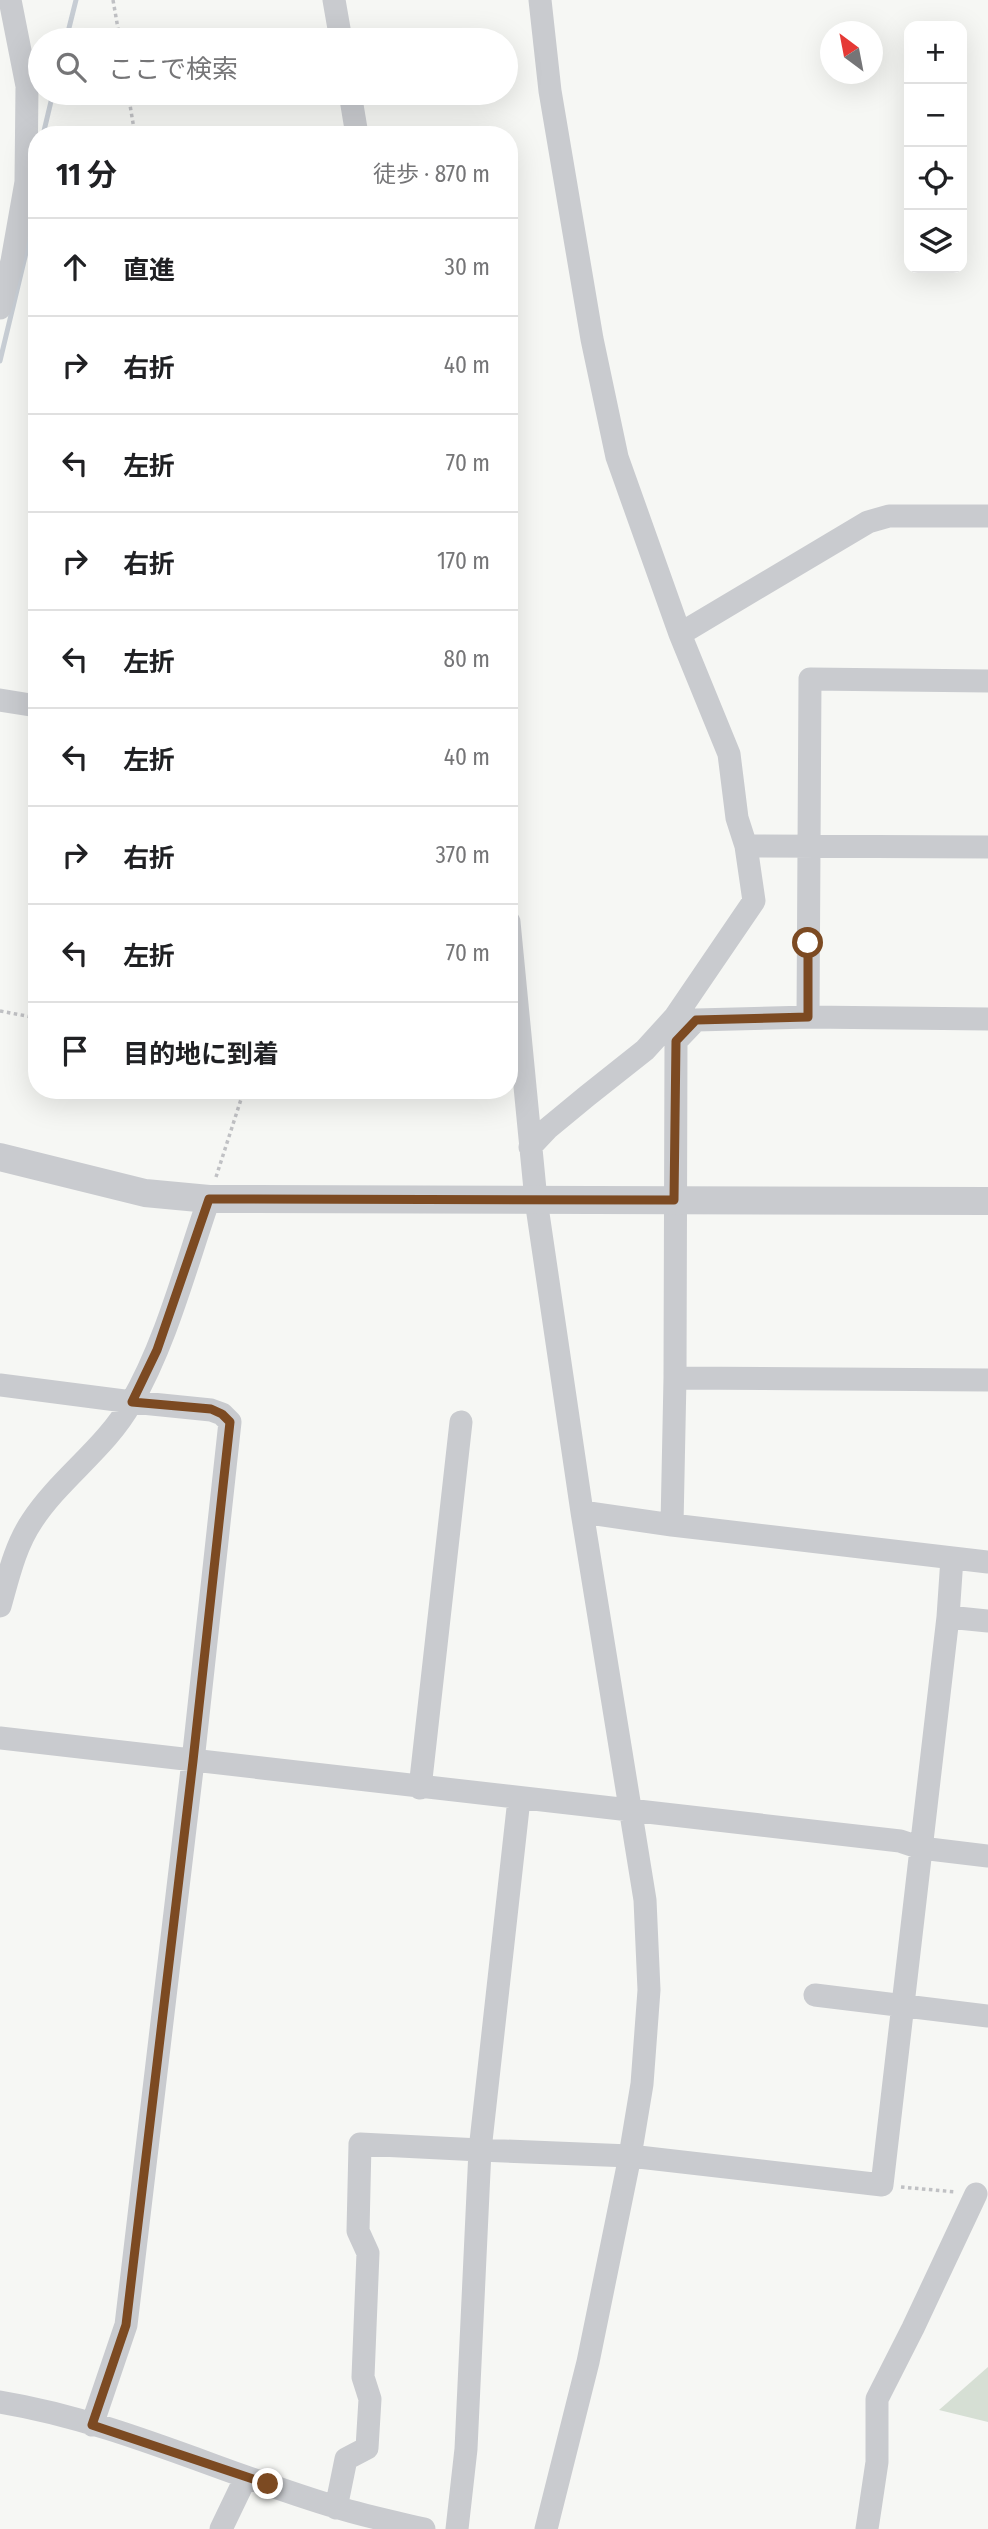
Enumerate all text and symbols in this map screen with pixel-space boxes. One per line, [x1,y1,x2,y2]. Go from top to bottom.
north arrow [820,21,883,84]
map controls [904,21,967,273]
button: + [904,21,967,84]
search box [28,28,518,105]
icon: search [52,48,90,86]
text: ここで検索 [108,54,238,85]
button: − [904,84,967,147]
button: locate [904,147,967,210]
text: 11 分 [56,157,117,193]
text: 徒歩 · 870 m [373,160,490,188]
button: layers [904,210,967,273]
icon: ahead [56,248,94,286]
text: 30 m [445,253,490,281]
text: 直進 [123,255,175,286]
icon: right [56,346,94,384]
text: 40 m [444,351,490,379]
text: 右折 [123,353,175,384]
icon: left [56,444,94,482]
text: 70 m [446,449,490,477]
text: 左折 [123,451,175,482]
icon: right [56,542,94,580]
text: 170 m [437,547,490,575]
text: 右折 [123,549,175,580]
icon: left [56,640,94,678]
text: 80 m [443,645,490,673]
text: 左折 [123,647,175,678]
icon: left [56,738,94,776]
text: 40 m [444,743,490,771]
text: 左折 [123,745,175,776]
icon: right [56,836,94,874]
text: 370 m [436,841,490,869]
text: 右折 [123,843,175,874]
route start [792,927,823,958]
icon: left [56,934,94,972]
text: 70 m [446,939,490,967]
text: 左折 [123,941,175,972]
icon: arrive [56,1032,94,1070]
text: 目的地に到着 [123,1039,279,1070]
route end [252,2468,283,2499]

